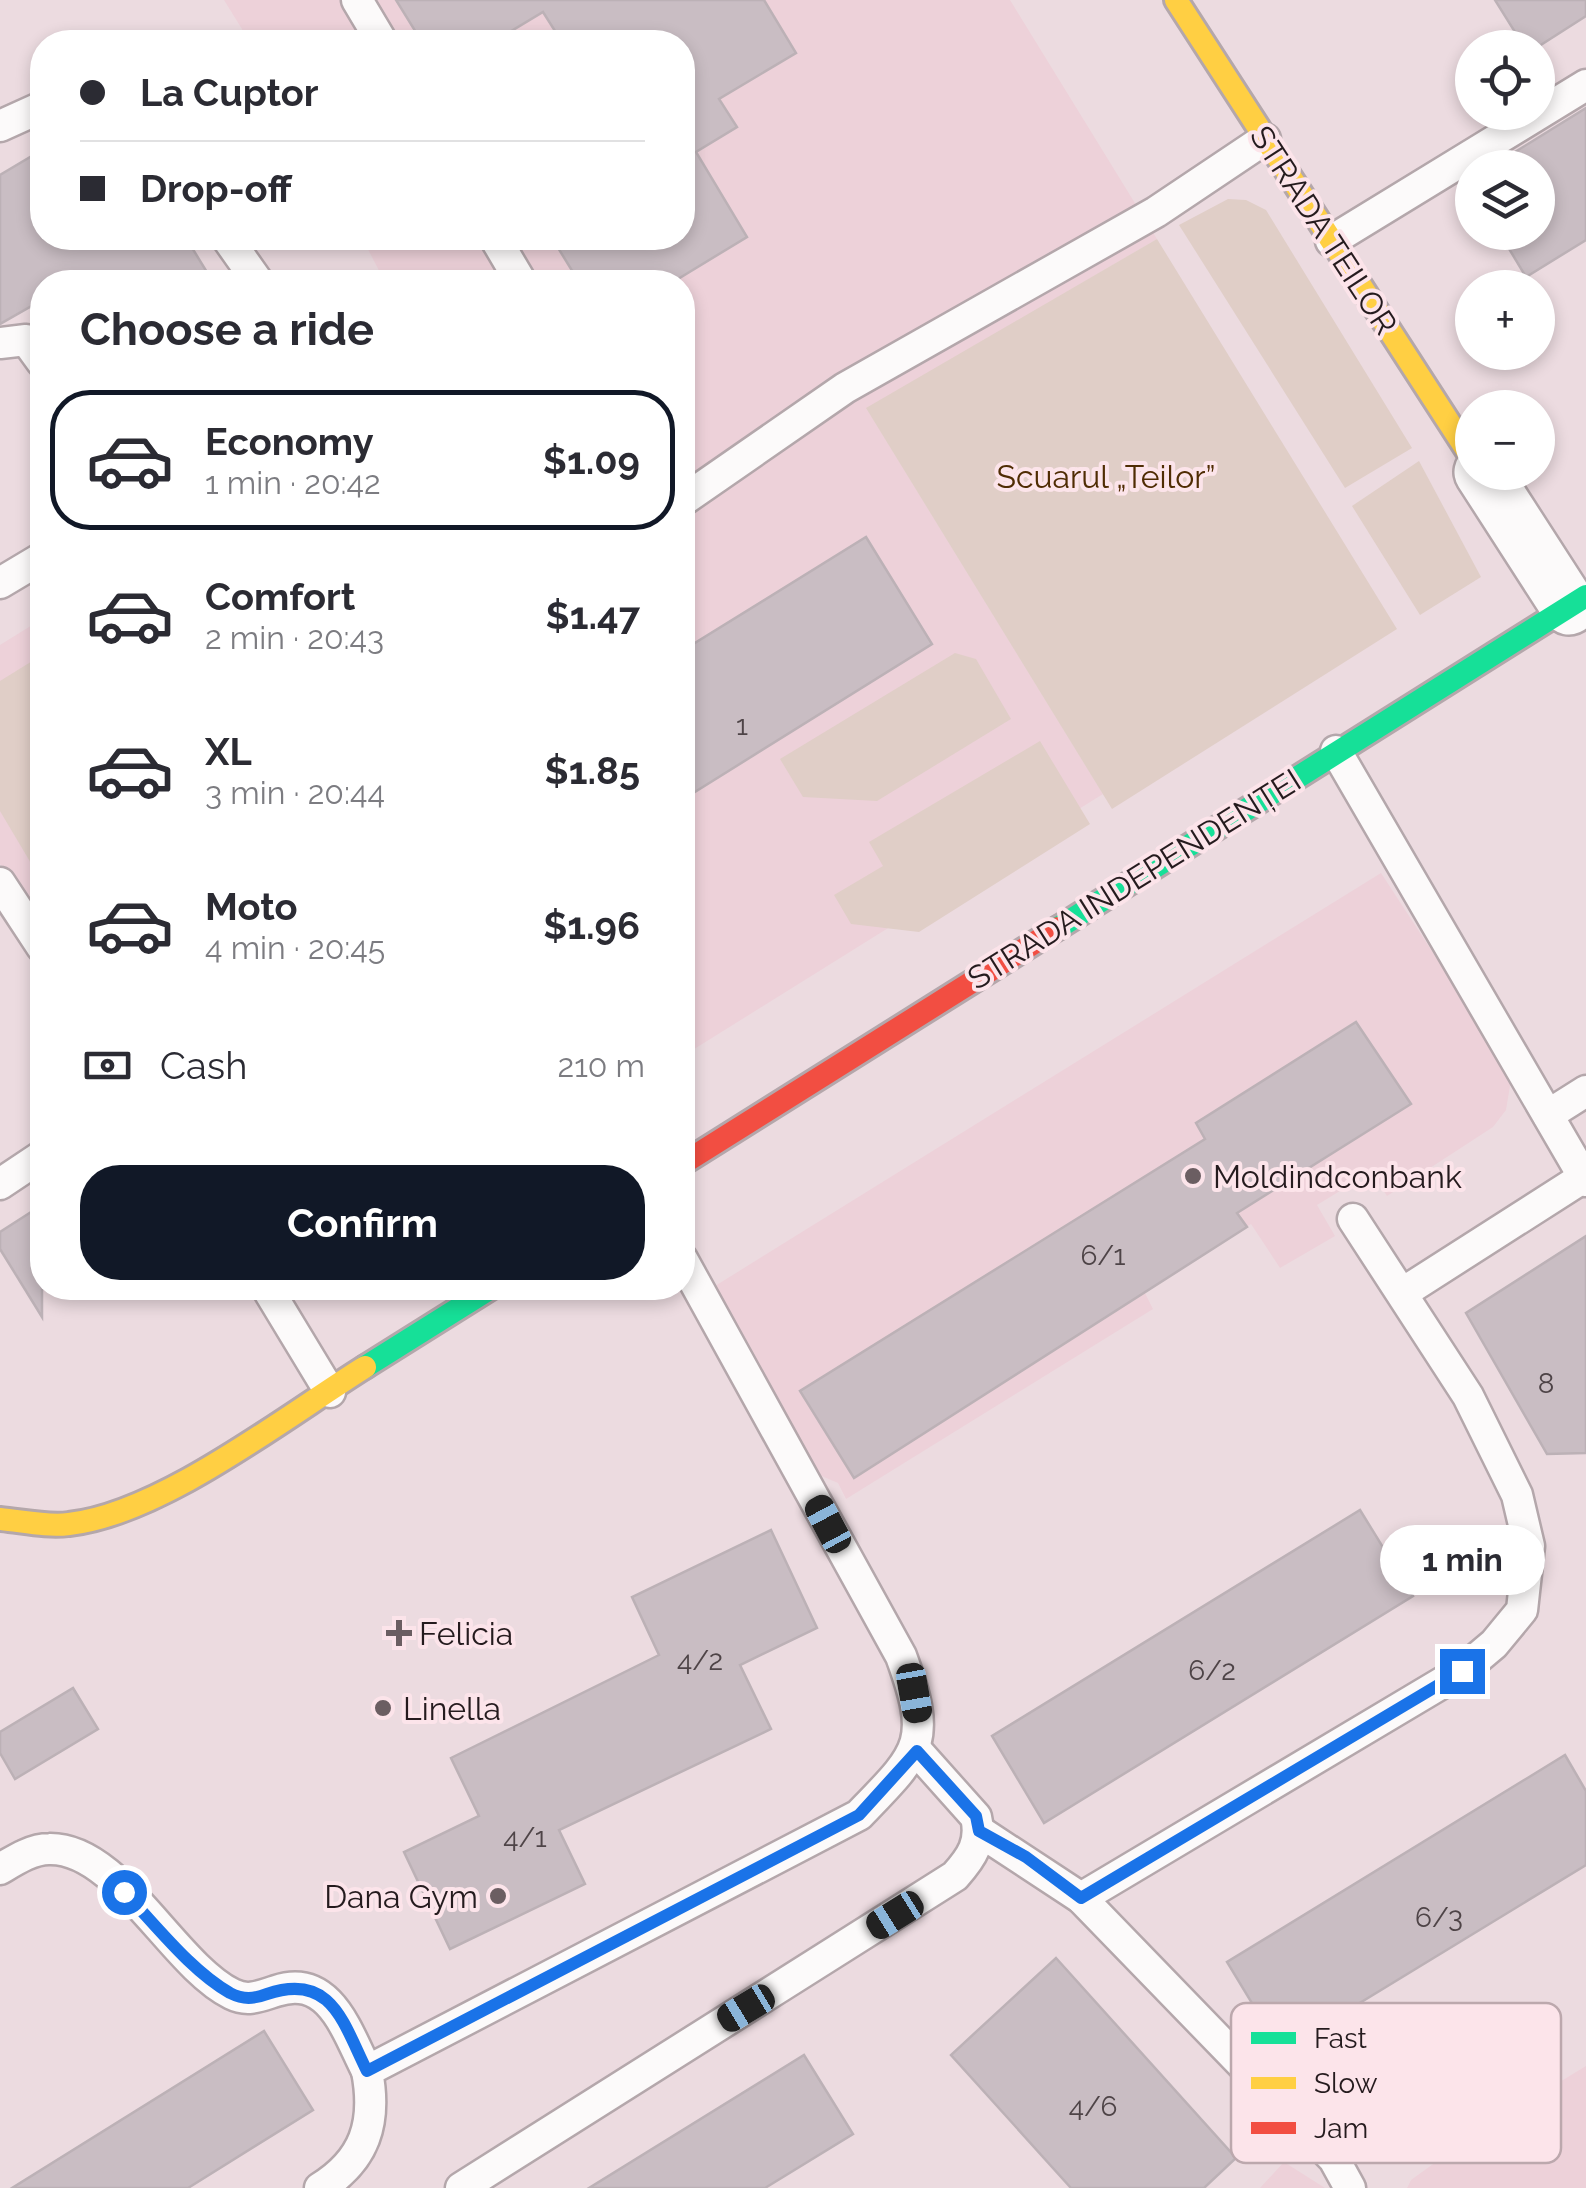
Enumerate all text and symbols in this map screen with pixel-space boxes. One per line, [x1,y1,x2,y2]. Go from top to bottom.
map controls [1455,30,1555,490]
button: locate [1455,30,1555,130]
text: La Cuptor [140,70,319,115]
street label: STRADA TEILOR [1243,119,1405,341]
button: layers [1455,150,1555,250]
text: Drop-off [140,166,292,211]
button: + [1455,270,1555,370]
text: Choose a ride [80,303,374,356]
button: − [1455,390,1555,490]
icon: car [85,415,175,505]
text: Economy [205,419,374,464]
text: $1.09 [543,438,640,483]
park label: Scuarul „Teilor” [997,458,1216,495]
text: 1 min · 20:42 [205,464,381,501]
icon: car [85,570,175,660]
text: Comfort [205,574,355,619]
text: $1.47 [546,593,640,638]
text: 2 min · 20:43 [205,619,384,656]
house number: 1 [736,709,748,742]
icon: car [85,725,175,815]
text: XL [205,729,252,774]
text: $1.85 [545,748,640,793]
street label: STRADA INDEPENDENȚEI [961,761,1307,997]
text: 3 min · 20:44 [205,774,385,811]
icon: car [85,880,175,970]
text: Moto [205,884,298,929]
text: $1.96 [543,903,640,948]
text: 4 min · 20:45 [205,929,385,966]
icon: cash [80,1038,135,1093]
text: Cash [160,1043,247,1088]
text: 210 m [557,1047,645,1084]
place label: Moldindconbank [1213,1158,1462,1195]
button: Confirm [80,1165,645,1280]
marker: Moldindconbank [1182,1165,1204,1187]
house number: 6/1 [1080,1239,1126,1272]
house number: 8 [1538,1367,1554,1400]
car [801,1490,855,1558]
callout: 1 min [1380,1526,1544,1596]
text: 1 min [1422,1541,1503,1578]
place label: Felicia [419,1615,513,1652]
marker: Felicia [388,1622,410,1644]
house number: 4/2 [677,1644,723,1677]
route end [1440,1649,1485,1694]
house number: 6/2 [1188,1654,1236,1687]
car [894,1661,934,1725]
place label: Linella [403,1690,501,1727]
marker: Linella [372,1697,394,1719]
house number: 4/1 [503,1821,547,1854]
route start [102,1870,147,1915]
place label: Dana Gym [324,1878,478,1915]
marker: Dana Gym [487,1885,509,1907]
car [862,1886,928,1944]
house number: 6/3 [1415,1901,1463,1934]
car [713,1980,779,2036]
legend [1231,2003,1561,2163]
text: Fast [1314,2022,1367,2055]
text: Slow [1314,2067,1378,2100]
house number: 4/6 [1069,2090,1117,2123]
text: Jam [1314,2112,1368,2145]

